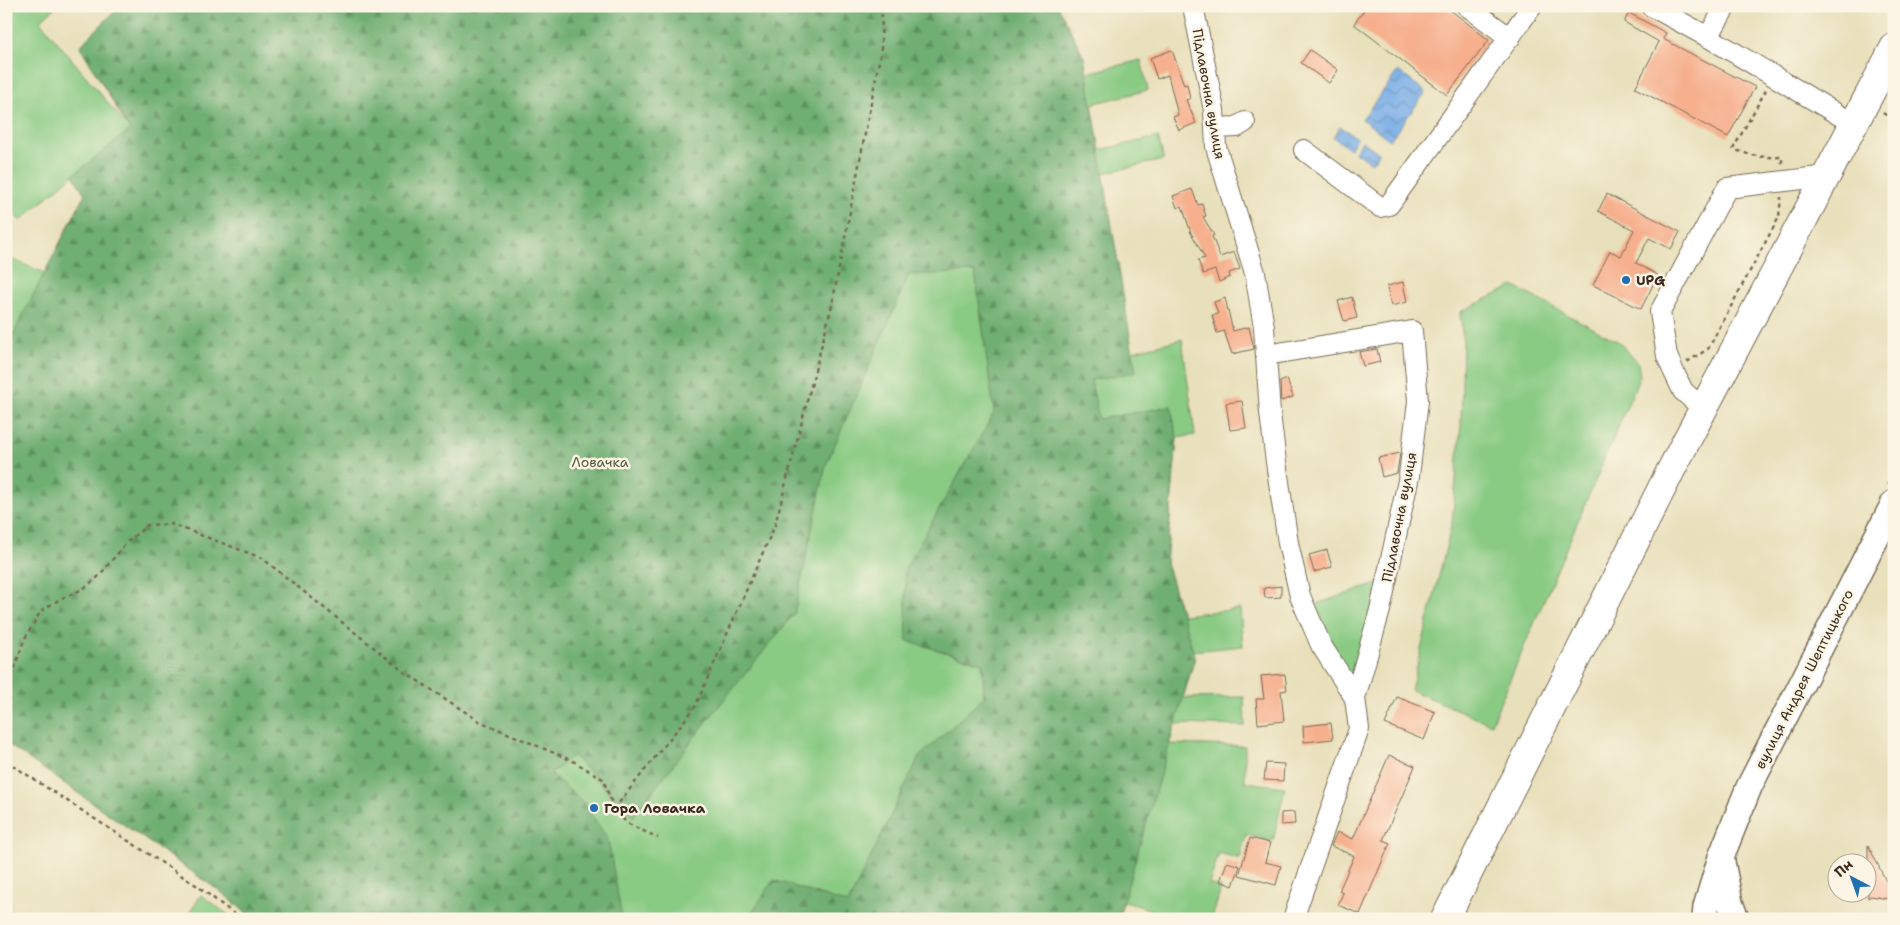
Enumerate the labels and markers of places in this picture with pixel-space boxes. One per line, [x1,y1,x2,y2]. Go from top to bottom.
place label: UPG [1636,271,1665,289]
marker: UPG [1620,274,1632,286]
place label: Гора Ловачка [604,799,706,817]
marker: Гора Ловачка [588,802,600,814]

